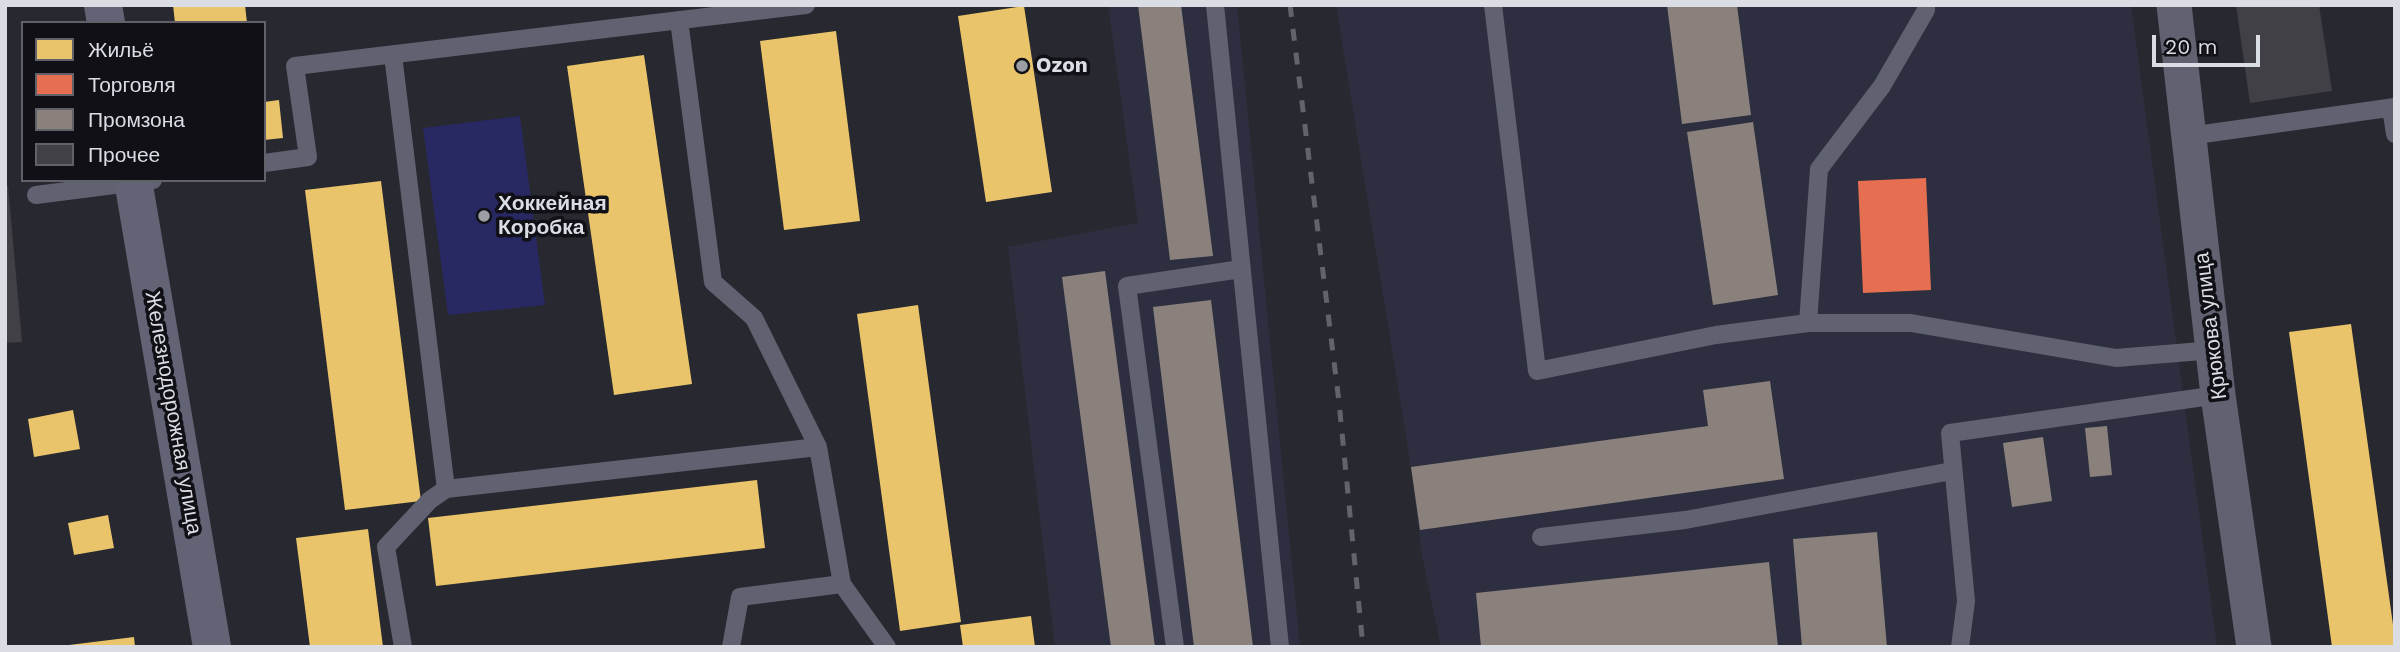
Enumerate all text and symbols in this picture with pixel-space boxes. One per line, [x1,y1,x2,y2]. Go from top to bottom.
legend [21,21,266,182]
scale bar [2155,21,2264,65]
text: 20 m [2165,34,2217,59]
text: Жильё [88,37,154,62]
place label: Ozon [1036,53,1088,79]
marker: Ozon [1014,58,1030,74]
text: Торговля [88,72,176,97]
text: Промзона [88,107,185,132]
text: Прочее [88,142,160,167]
place label: Хоккейная Коробка [498,191,607,241]
marker: Хоккейная Коробка [476,208,492,224]
street label: Крюкова улица [2189,251,2233,401]
street label: Железнодорожная улица [139,289,207,537]

